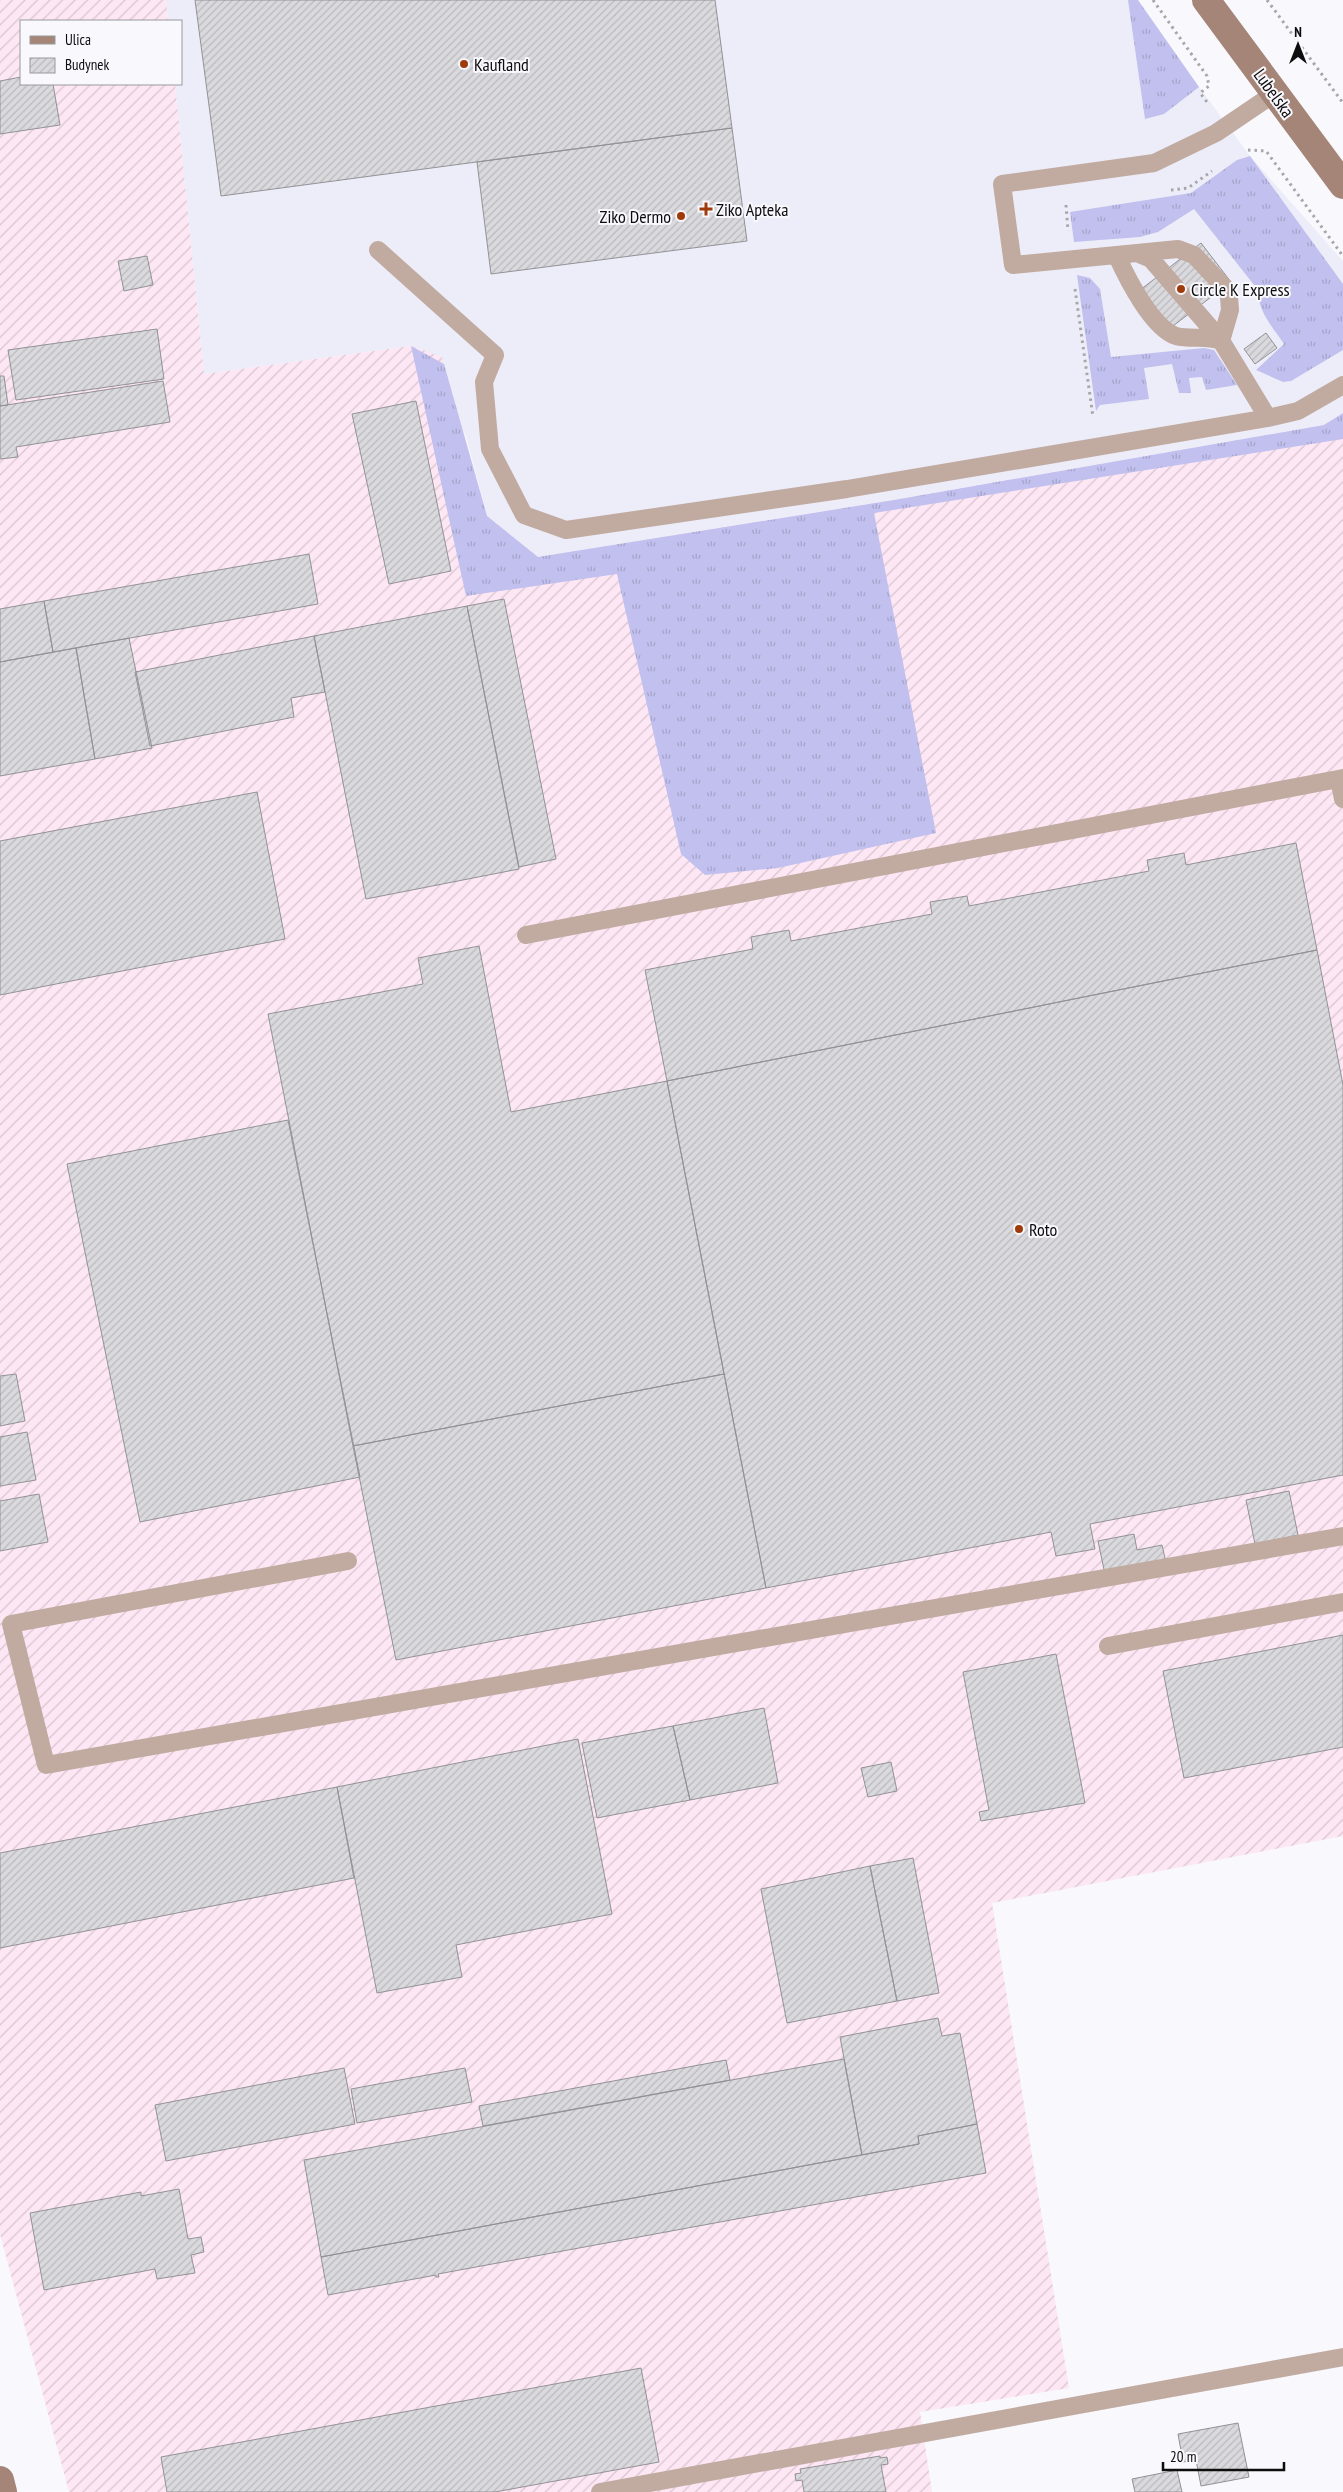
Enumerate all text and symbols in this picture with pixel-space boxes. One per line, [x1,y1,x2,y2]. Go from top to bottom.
legend [20,20,182,85]
north arrow [1273,20,1323,70]
text: N [1294,23,1302,41]
text: Ulica [65,30,91,49]
place label: Kaufland [474,53,529,76]
text: Budynek [65,55,109,74]
marker: Kaufland [458,58,470,70]
street label: Lubelska [1249,64,1299,122]
place label: Ziko Apteka [716,198,789,221]
marker: Ziko Apteka [700,203,712,215]
place label: Ziko Dermo [599,205,671,228]
marker: Ziko Dermo [675,210,687,222]
place label: Circle K Express [1191,278,1290,301]
marker: Circle K Express [1175,283,1187,295]
place label: Roto [1029,1218,1058,1241]
marker: Roto [1013,1223,1025,1235]
scale bar [1163,2440,1284,2472]
text: 20 m [1170,2447,1196,2466]

